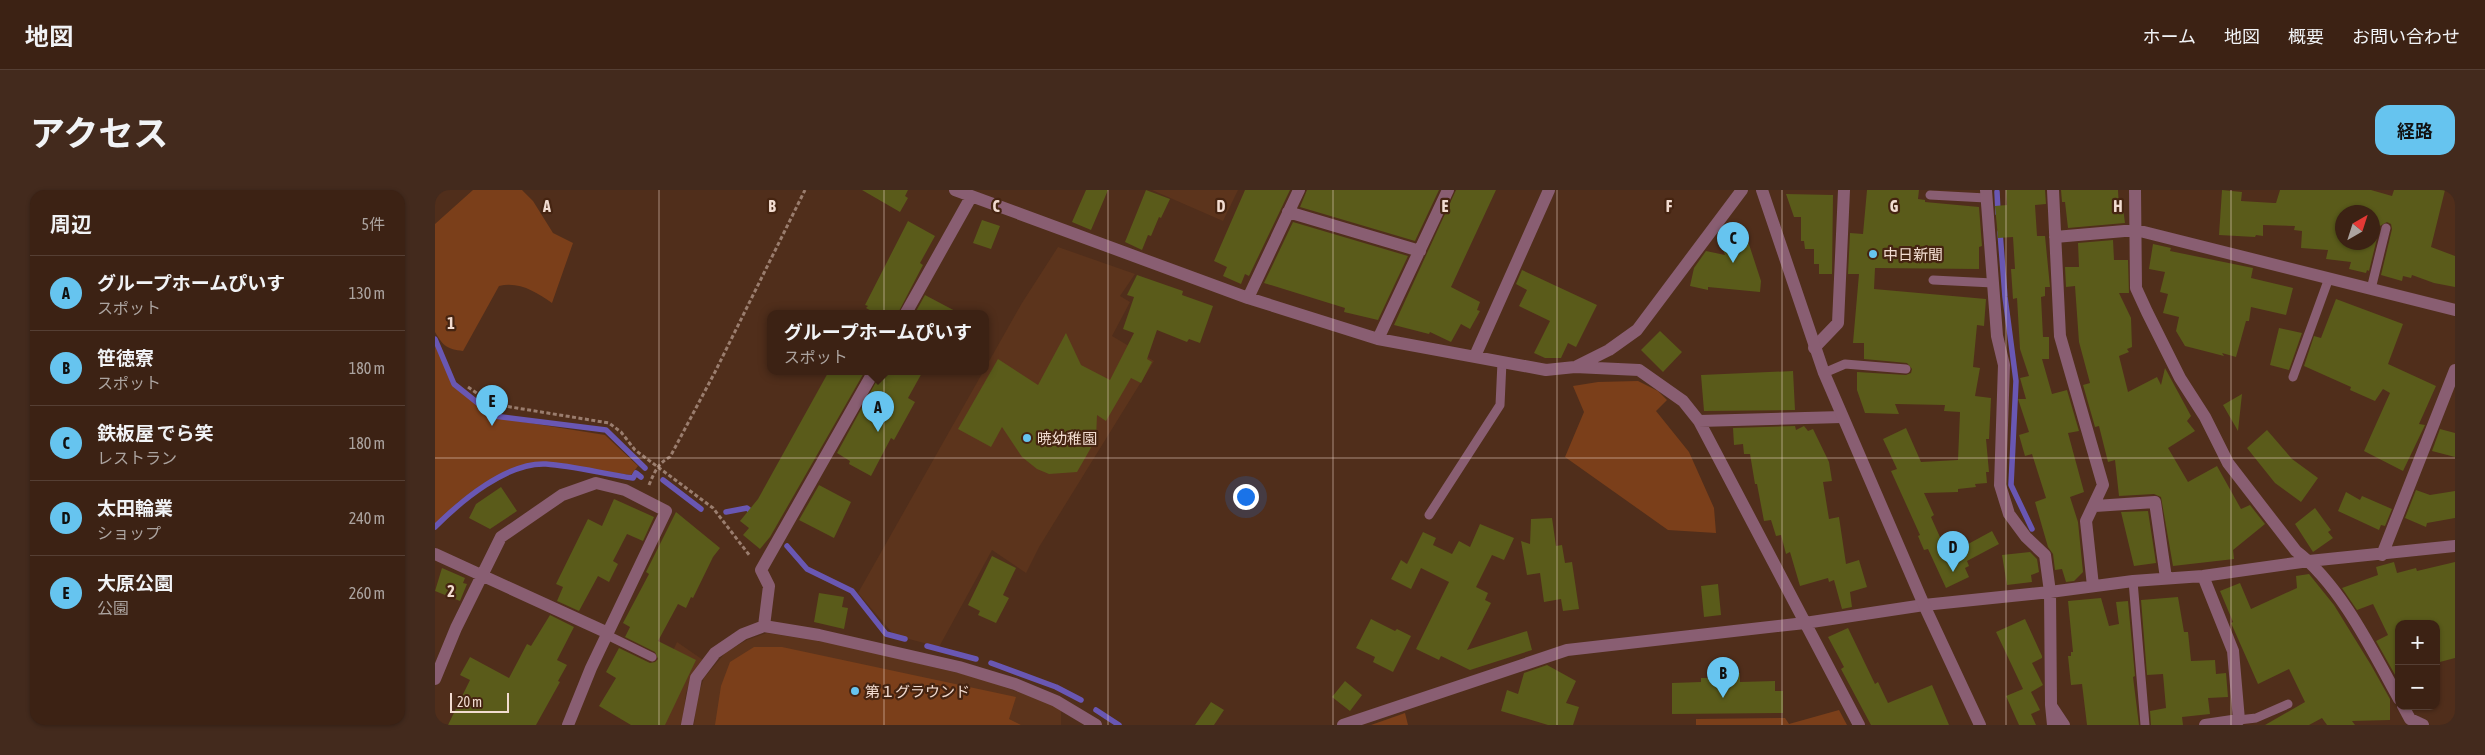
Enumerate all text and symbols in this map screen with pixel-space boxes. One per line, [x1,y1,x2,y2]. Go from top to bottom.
text: 地図 [25,23,73,50]
text: ホーム [2143,26,2196,47]
text: 地図 [2224,26,2260,47]
text: 概要 [2288,26,2324,47]
text: お問い合わせ [2352,26,2460,47]
button: 経路 [2375,105,2455,155]
text: アクセス [30,113,168,153]
text: A [542,197,551,215]
text: B [768,197,776,215]
text: C [992,197,1000,215]
text: D [1217,197,1226,215]
text: E [1442,197,1449,215]
text: F [1666,197,1673,215]
text: G [1890,197,1899,215]
text: H [2113,197,2123,215]
north arrow [2335,205,2380,250]
text: 周辺 [50,212,92,236]
text: 5件 [361,215,385,233]
pin: C [1717,222,1749,263]
place label: 中日新聞 [1883,246,1943,263]
marker: 中日新聞 [1867,248,1879,260]
text: グループホームぴいす [97,272,285,294]
text: A [62,284,70,302]
text: 130 m [349,284,385,302]
text: スポット [97,299,161,317]
popup [767,310,989,375]
text: 1 [447,314,455,332]
text: グループホームぴいす [784,321,972,343]
text: 笹徳寮 [97,347,154,369]
text: スポット [784,348,848,366]
text: B [62,359,70,377]
text: 180 m [349,359,385,377]
text: スポット [97,374,161,392]
pin: E [476,385,508,426]
pin: A [862,391,894,432]
text: 鉄板屋 でら笑 [97,422,214,444]
place label: 暁幼稚園 [1037,430,1097,447]
marker: 暁幼稚園 [1021,432,1033,444]
text: C [62,434,70,452]
text: 180 m [349,434,385,452]
text: レストラン [97,449,177,467]
your location [1233,484,1259,510]
text: 太田輪業 [97,497,173,519]
text: D [62,509,70,527]
text: 240 m [349,509,385,527]
text: ショップ [97,524,161,542]
pin: D [1937,531,1969,572]
text: 大原公園 [97,572,173,594]
text: 2 [447,582,455,600]
text: E [63,584,69,602]
text: 260 m [349,584,385,602]
text: 公園 [97,599,129,617]
map controls [2395,620,2440,710]
button: + [2395,620,2440,665]
pin: B [1707,657,1739,698]
button: − [2395,665,2440,710]
place label: 第１グラウンド [865,683,970,700]
marker: 第１グラウンド [849,685,861,697]
scale bar [450,690,509,713]
text: 20 m [457,694,482,710]

